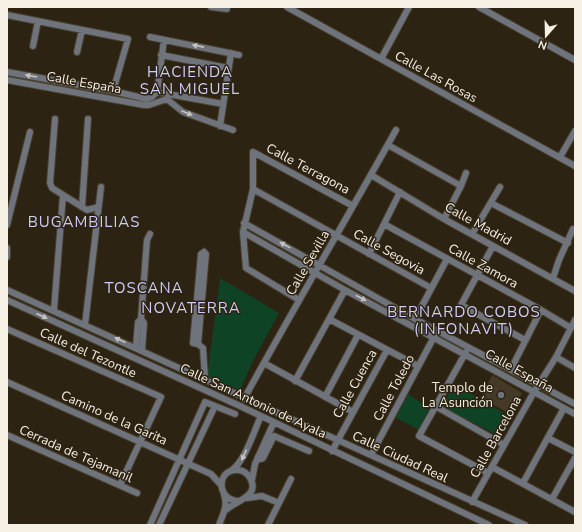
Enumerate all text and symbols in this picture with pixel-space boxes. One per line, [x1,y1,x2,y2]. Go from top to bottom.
north arrow [526,16,566,56]
text: N [536,36,549,53]
one-way arrow [192,43,204,49]
street label: Calle Las Rosas [391,47,481,107]
district label: HACIENDA SAN MIGUEL [140,62,240,99]
street label: Calle España [45,68,123,98]
one-way arrow [25,73,37,79]
one-way arrow [182,110,193,116]
street label: Calle Terragona [263,139,353,199]
street label: Calle Madrid [441,198,515,250]
district label: BUGAMBILIAS [28,212,140,232]
street label: Calle Segovia [350,225,428,279]
street label: Calle Sevilla [282,227,334,299]
street label: Calle Zamora [445,239,521,293]
one-way arrow [279,242,291,249]
district label: TOSCANA [105,278,183,298]
one-way arrow [355,295,367,302]
district label: NOVATERRA [141,298,241,318]
district label: BERNARDO COBOS (INFONAVIT) [387,302,541,339]
one-way arrow [37,313,48,319]
street label: Calle del Tezontle [37,324,139,383]
one-way arrow [115,337,126,343]
street label: Calle España [481,345,557,397]
street label: Calle Cuenca [329,346,381,422]
street label: Calle Toledo [369,352,419,424]
street label: Calle San Antonio de Ayala [177,359,329,443]
place label: Templo de La Asunción [422,379,493,412]
street label: Camino de la Garita [58,386,170,450]
marker: Templo de La Asunción [496,390,506,400]
street label: Calle Barcelona [466,393,526,481]
street label: Cerrada de Tejamanil [16,421,136,487]
street label: Calle Ciudad Real [349,427,451,487]
one-way arrow [241,449,247,460]

